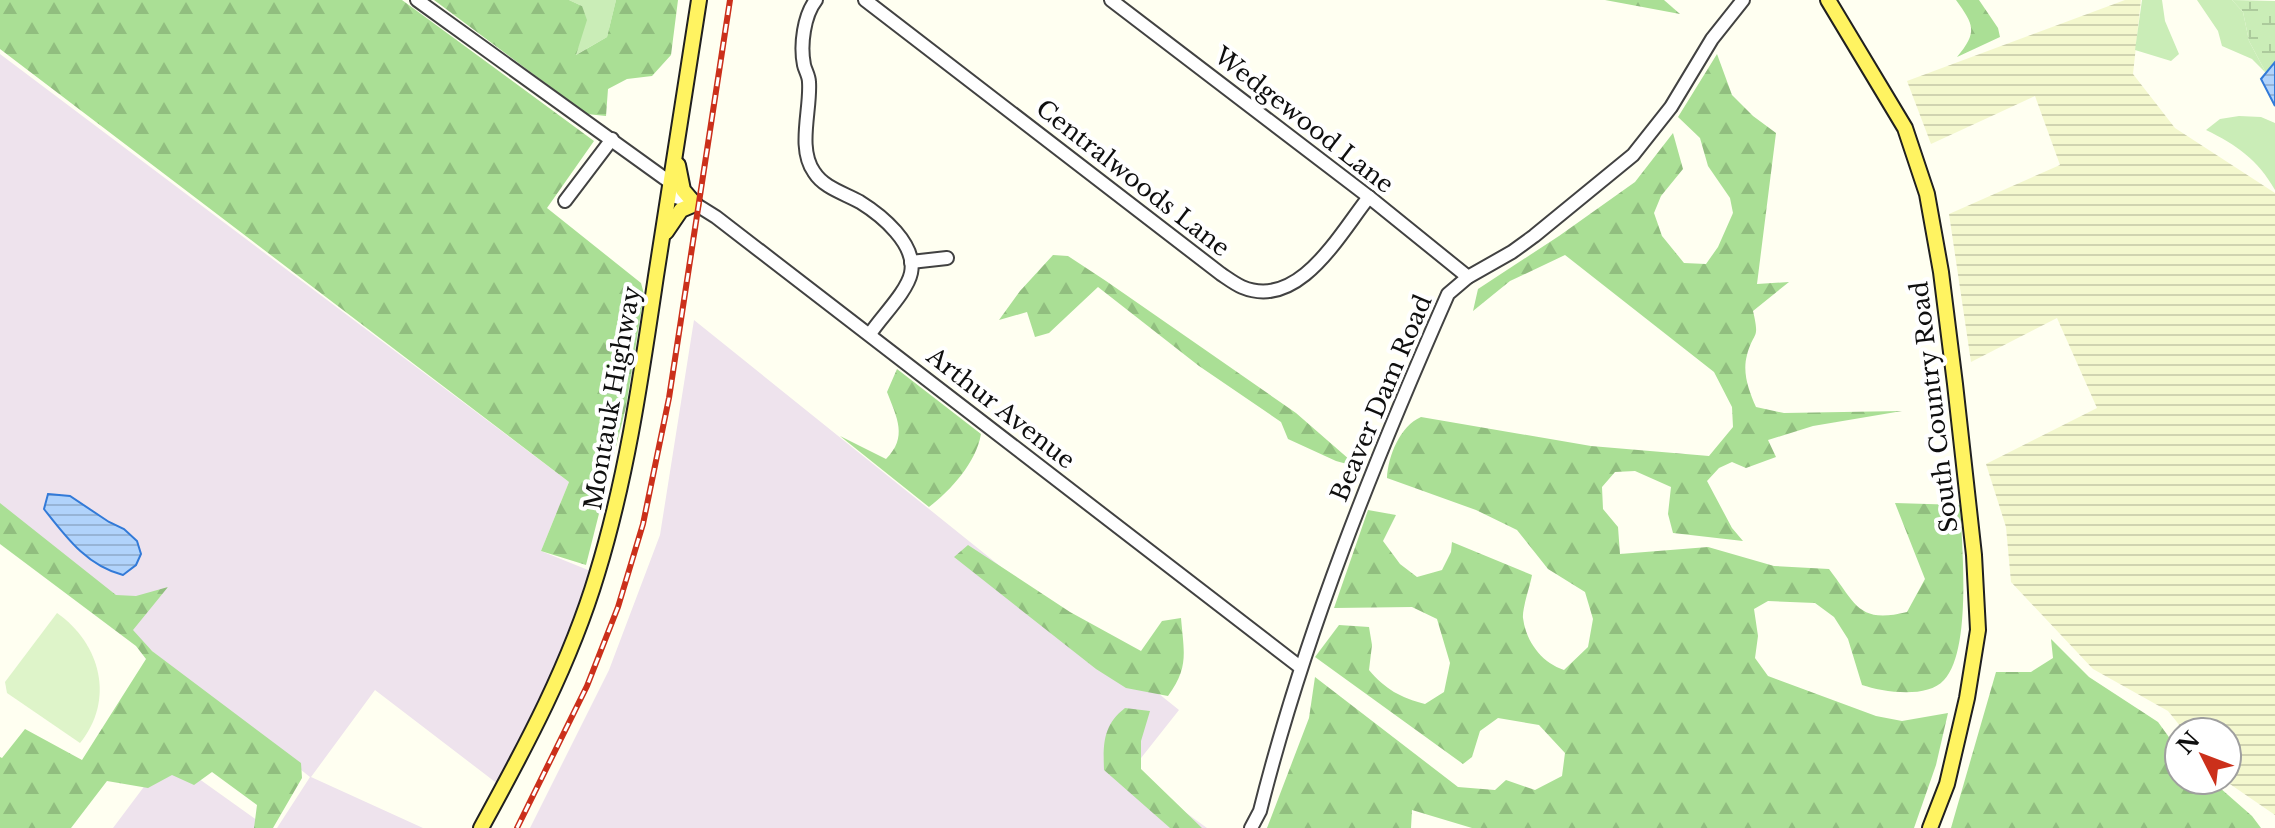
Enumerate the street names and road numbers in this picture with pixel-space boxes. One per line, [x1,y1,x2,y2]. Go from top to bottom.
street label: Wedgewood Lane [1208,40,1399,199]
street label: Centralwoods Lane [1031,93,1235,263]
street label: South Country Road [1904,280,1964,534]
street label: Montauk Highway [578,283,646,512]
street label: Beaver Dam Road [1324,290,1438,506]
street label: Arthur Avenue [920,341,1081,475]

